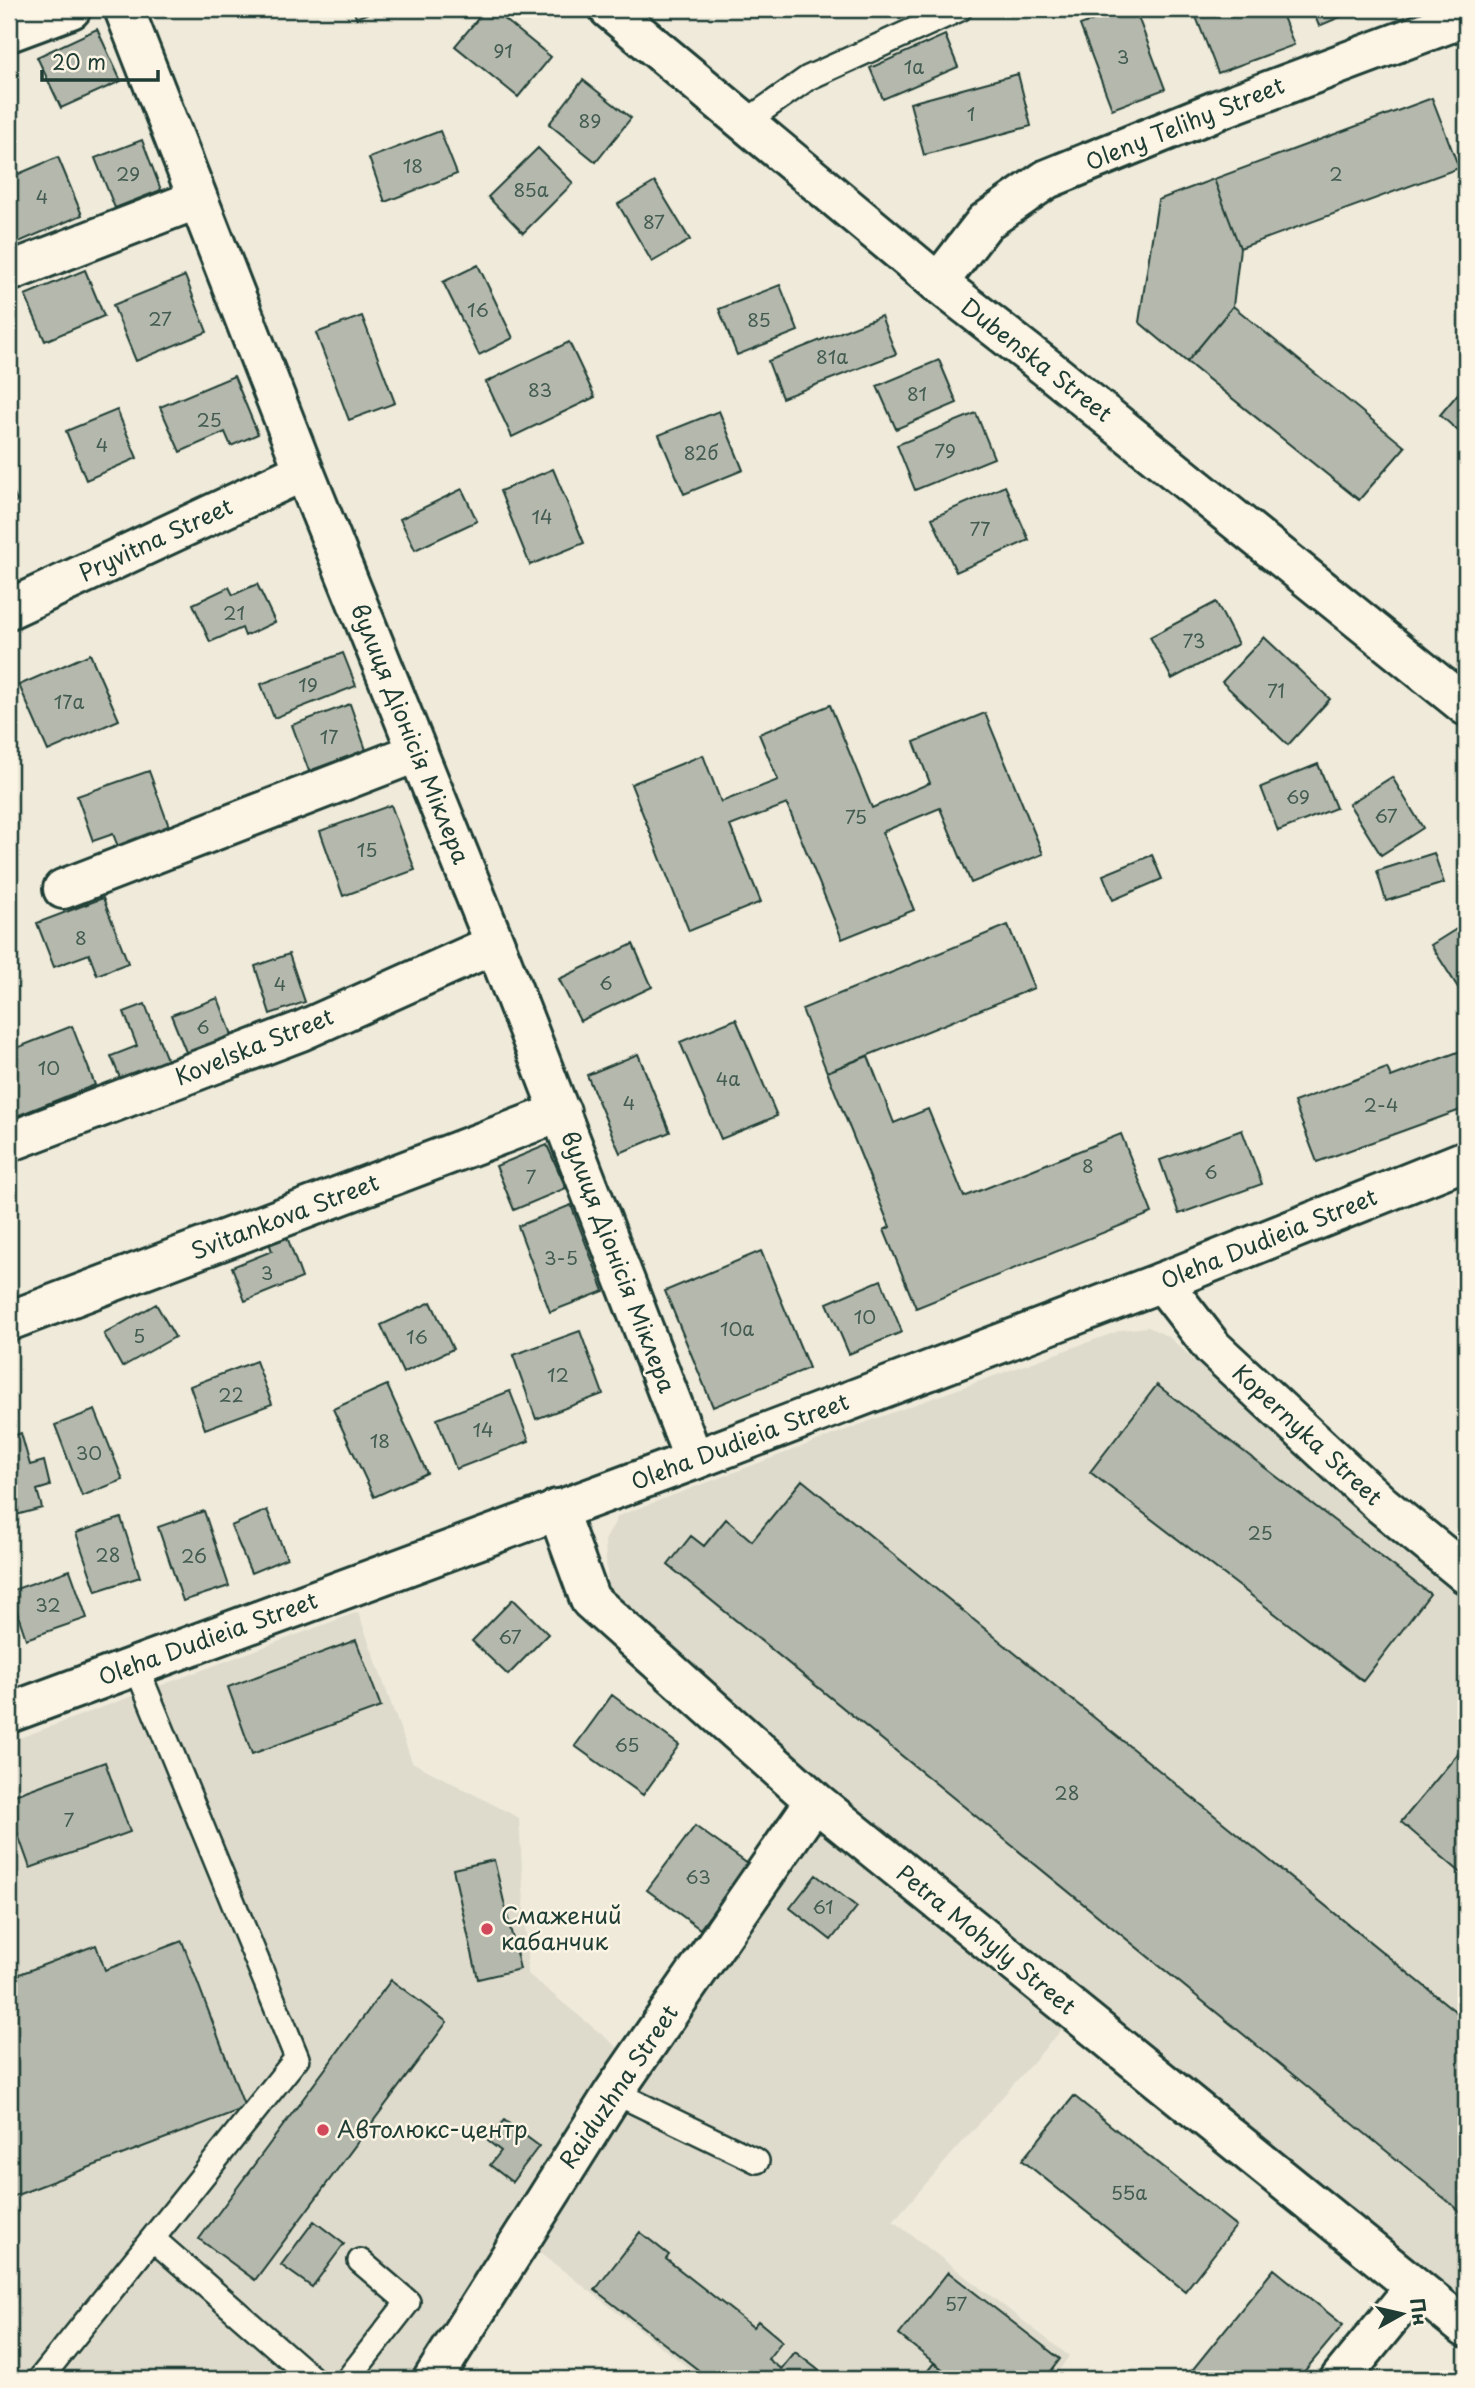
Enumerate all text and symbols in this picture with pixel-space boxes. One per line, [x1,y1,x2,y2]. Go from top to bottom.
house number: 91 [493,36,513,64]
scale bar [42,38,158,82]
house number: 3 [1117,42,1129,70]
text: 20 m [52,45,106,77]
house number: 1а [904,52,924,80]
street label: Oleny Telihy Street [1080,67,1289,179]
house number: 1 [967,99,975,127]
house number: 89 [579,106,601,134]
house number: 18 [403,151,423,179]
house number: 29 [116,159,140,187]
house number: 2 [1329,159,1343,187]
house number: 85а [513,175,549,203]
house number: 4 [36,182,48,210]
house number: 87 [643,207,665,235]
street label: Dubenska Street [953,288,1120,429]
house number: 16 [467,295,489,323]
house number: 27 [148,304,172,332]
house number: 85 [747,305,771,333]
house number: 81а [816,342,848,370]
house number: 83 [528,375,552,403]
house number: 81 [907,379,927,407]
house number: 25 [196,405,222,433]
house number: 4 [96,430,108,458]
house number: 79 [934,436,956,464]
house number: 82б [684,438,718,466]
street label: Pryvitna Street [73,488,238,590]
house number: 14 [531,502,553,530]
house number: 77 [970,514,990,542]
house number: 21 [223,598,245,626]
street label: вулиця Діонісія Міклера [343,598,480,870]
house number: 73 [1183,626,1205,654]
house number: 19 [298,670,318,698]
house number: 71 [1267,676,1285,704]
house number: 17а [54,687,84,715]
house number: 17 [320,722,338,750]
house number: 69 [1286,782,1310,810]
house number: 67 [1374,801,1398,829]
house number: 75 [845,802,867,830]
house number: 15 [357,835,377,863]
house number: 8 [75,923,87,951]
house number: 6 [599,968,613,996]
house number: 4 [274,969,286,997]
street label: Kovelska Street [169,998,338,1093]
house number: 6 [196,1012,210,1040]
house number: 10 [38,1053,60,1081]
house number: 4а [716,1064,740,1092]
house number: 4 [623,1088,635,1116]
house number: 2-4 [1363,1090,1399,1118]
street label: вулиця Діонісія Міклера [553,1125,686,1398]
house number: 8 [1082,1151,1094,1179]
house number: 6 [1204,1157,1218,1185]
house number: 7 [526,1162,537,1190]
street label: Svitankova Street [185,1164,384,1268]
street label: Oleha Dudieia Street [1155,1178,1382,1297]
house number: 3-5 [544,1243,578,1271]
house number: 3 [261,1258,273,1286]
house number: 10 [854,1302,876,1330]
house number: 10а [720,1314,754,1342]
house number: 5 [133,1321,145,1349]
house number: 16 [406,1322,428,1350]
street label: Kopernyka Street [1225,1355,1391,1513]
house number: 12 [547,1360,569,1388]
house number: 22 [218,1380,244,1408]
street label: Oleha Dudieia Street [625,1383,854,1498]
house number: 14 [472,1415,494,1443]
house number: 18 [370,1426,390,1454]
house number: 30 [76,1438,102,1466]
house number: 25 [1247,1518,1273,1546]
house number: 28 [95,1540,121,1568]
house number: 26 [181,1541,207,1569]
street label: Oleha Dudieia Street [93,1582,322,1694]
house number: 32 [35,1590,61,1618]
house number: 67 [498,1622,522,1650]
house number: 65 [614,1730,640,1758]
house number: 28 [1054,1778,1080,1806]
house number: 7 [64,1805,75,1833]
street label: Petra Mohyly Street [889,1855,1084,2022]
house number: 63 [685,1862,711,1890]
house number: 61 [812,1892,834,1920]
place label: Смажений кабанчик [501,1897,621,1958]
marker: Смажений кабанчик [479,1921,495,1937]
street label: Raiduzhna Street [550,1997,686,2175]
place label: Автолюкс-центр [337,2111,528,2146]
marker: Автолюкс-центр [315,2122,331,2138]
house number: 55а [1111,2178,1147,2206]
north arrow [1366,2280,1436,2350]
house number: 57 [945,2289,968,2317]
text: Пн [1404,2296,1436,2327]

